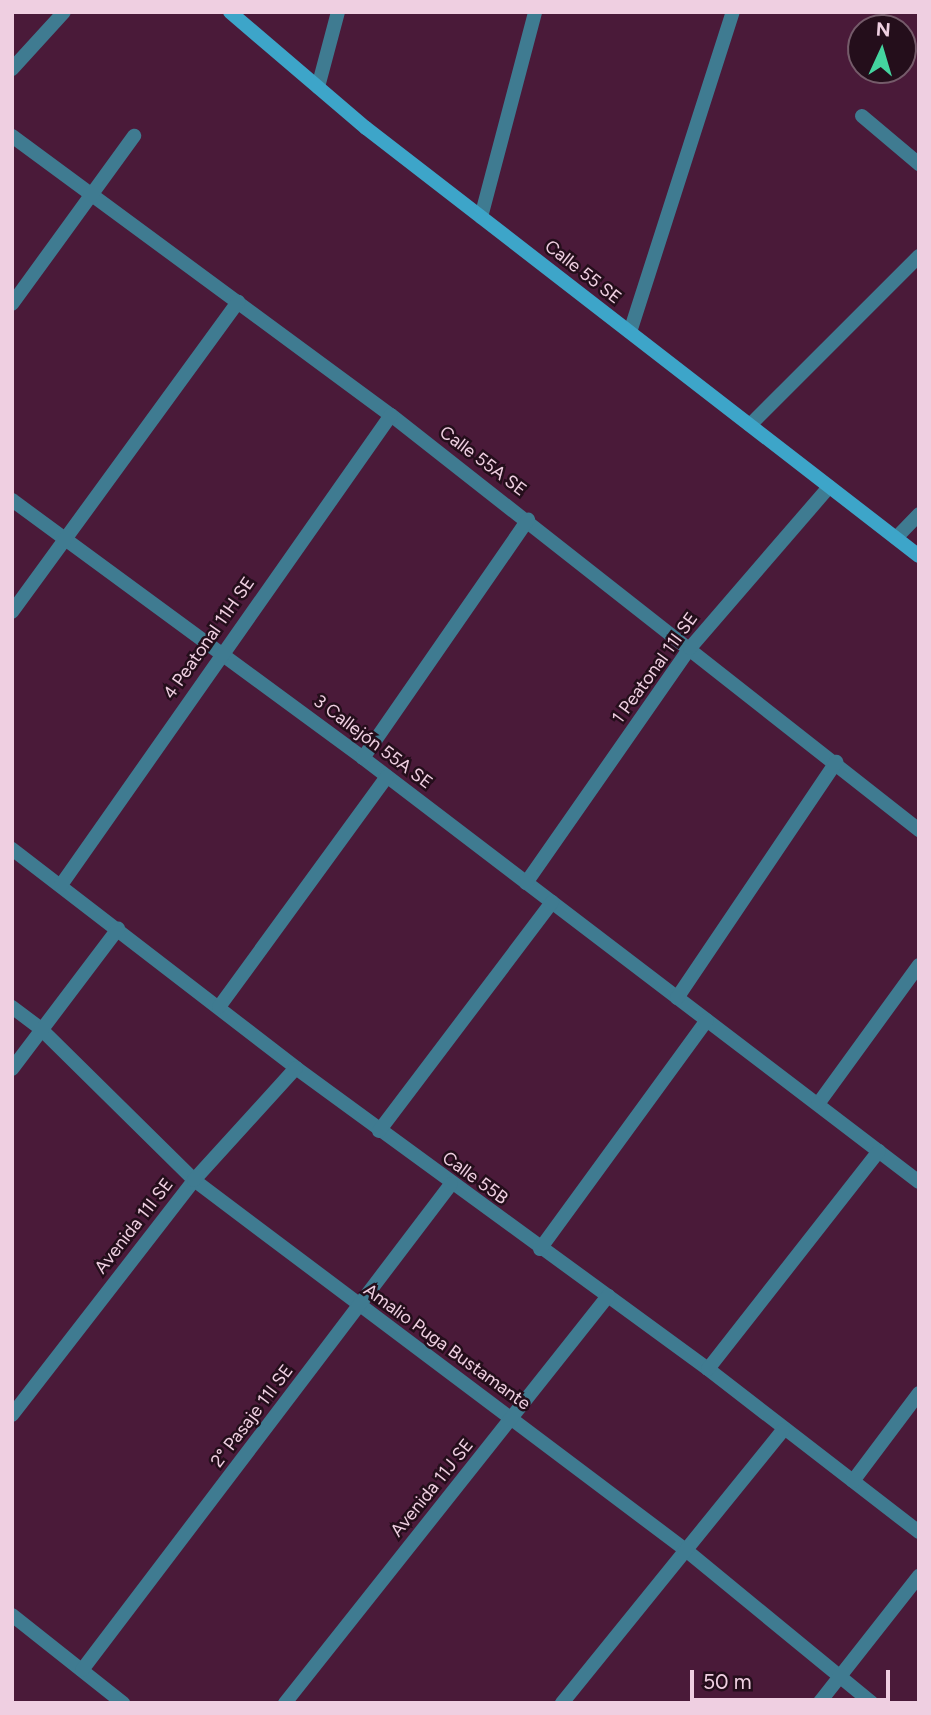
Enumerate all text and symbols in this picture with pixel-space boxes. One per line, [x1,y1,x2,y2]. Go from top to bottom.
north arrow [847,14,917,84]
text: N [875,18,891,42]
street label: Calle 55 SE [540,235,626,309]
street label: Calle 55A SE [435,421,531,501]
street label: 4 Peatonal 11H SE [159,573,259,703]
street label: 1 Peatonal 11I SE [608,608,702,728]
street label: 3 Callejón 55A SE [309,690,437,794]
street label: Calle 55B [438,1147,512,1209]
street label: Avenida 11I SE [90,1174,178,1278]
street label: Amalio Puga Bustamante [359,1279,535,1415]
street label: 2° Pasaje 11I SE [206,1360,298,1472]
street label: Avenida 11J SE [386,1435,478,1541]
scale bar [693,1656,892,1700]
text: 50 m [703,1669,752,1694]

